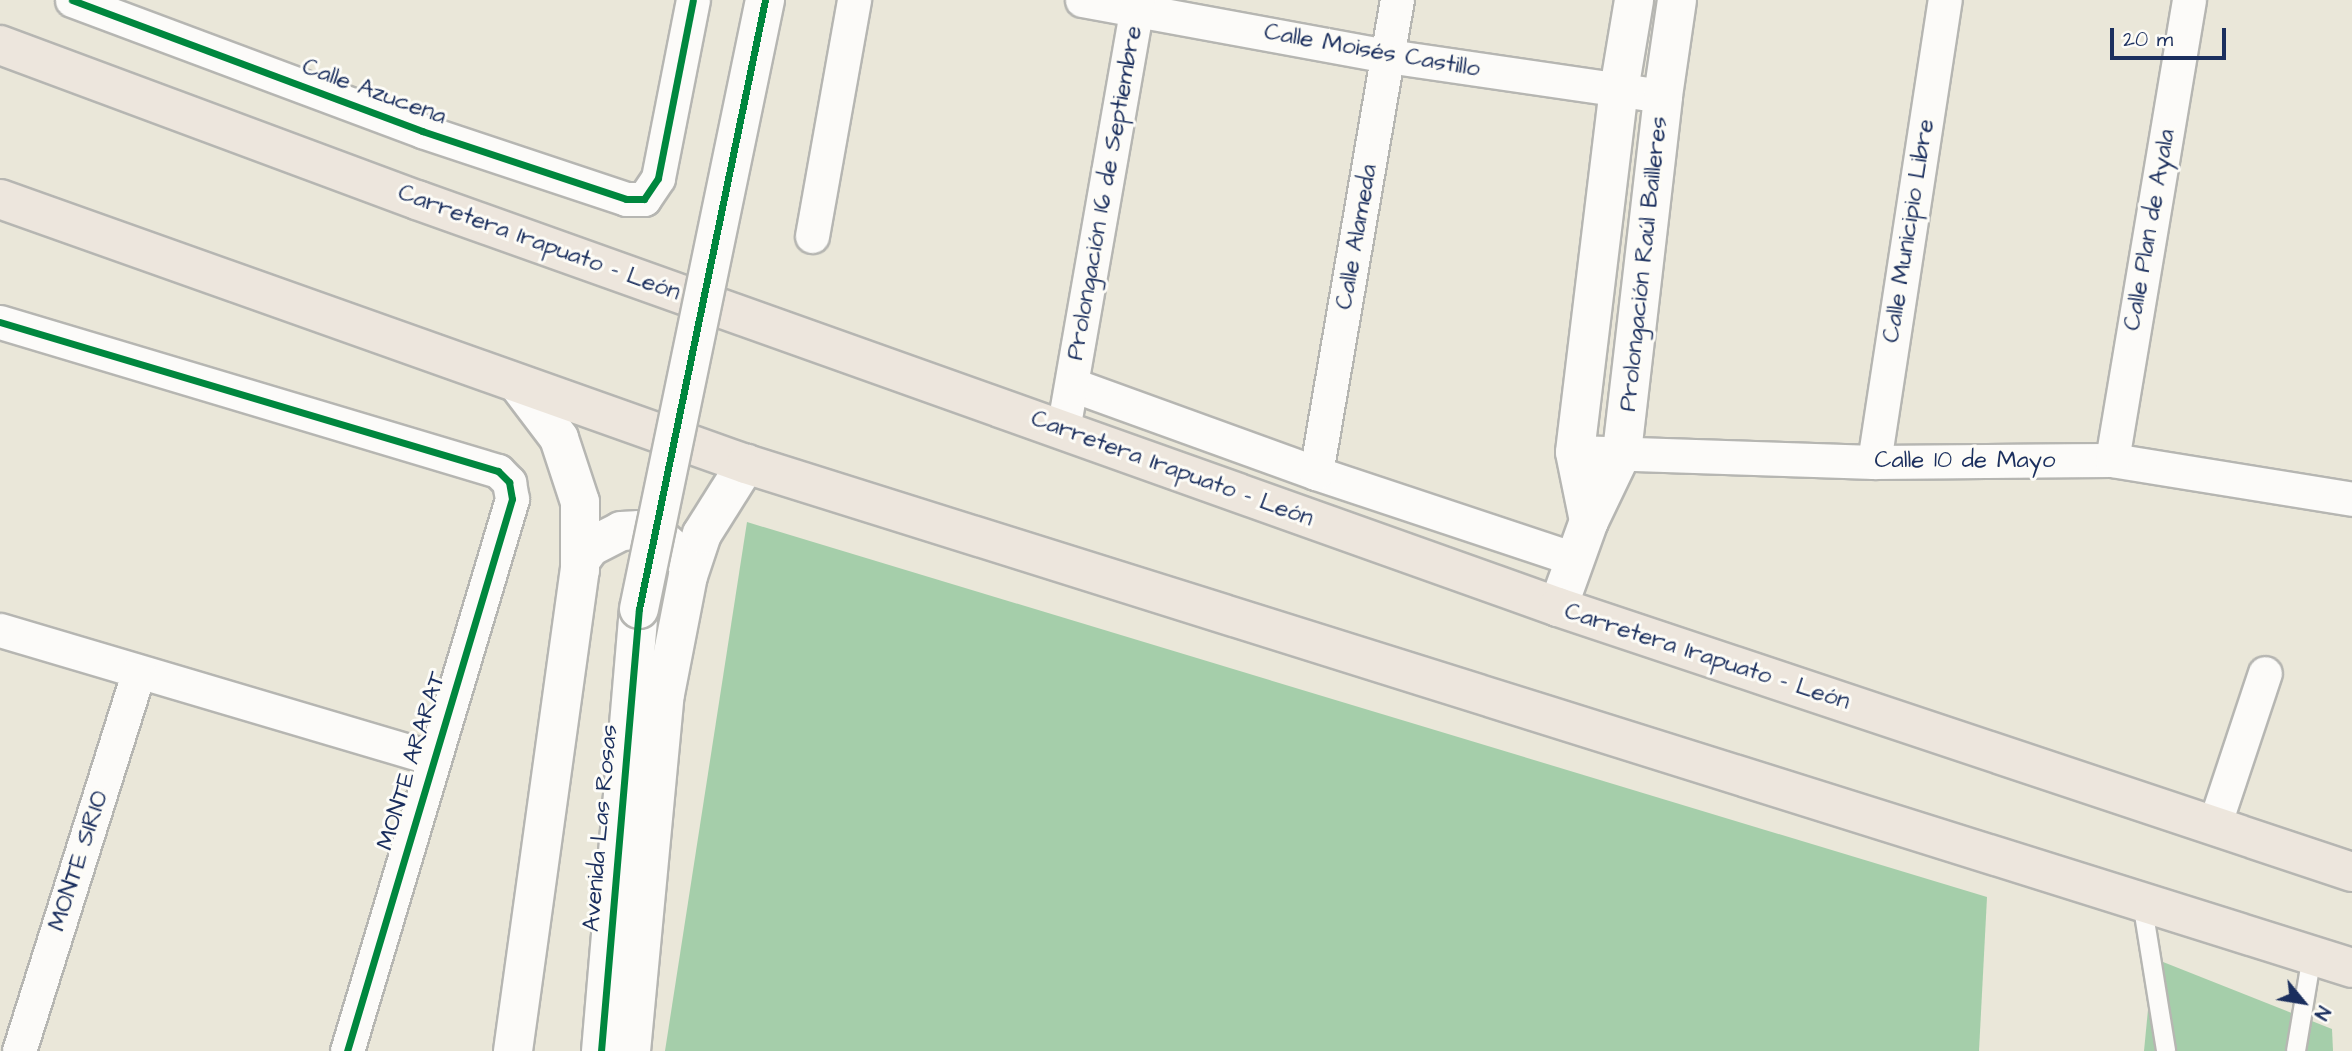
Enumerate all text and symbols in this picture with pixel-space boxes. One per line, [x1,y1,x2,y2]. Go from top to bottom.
scale bar [2114,14,2230,58]
street label: Calle Moisés Castillo [1262,18,1482,84]
street label: Prolongación 16 de Septiembre [1061,24,1149,362]
text: 20 m [2123,25,2173,54]
street label: Calle Azucena [298,53,450,131]
street label: Prolongación Raúl Bailleres [1614,115,1674,413]
street label: Calle Municipio Libre [1877,117,1941,345]
street label: Calle Plan de Ayala [2118,127,2182,333]
street label: Calle Alameda [1330,162,1384,312]
street label: Carretera Irapuato - León [394,178,684,308]
street label: Carretera Irapuato - León [1027,404,1317,534]
street label: Calle 10 de Mayo [1875,447,2055,475]
street label: Carretera Irapuato - León [1561,597,1853,717]
street label: MONTE ARARAT [371,668,453,854]
street label: Avenida Las Rosas [578,723,624,933]
street label: MONTE SIRIO [43,787,115,935]
north arrow [2268,967,2338,1037]
text: N [2307,1001,2336,1025]

